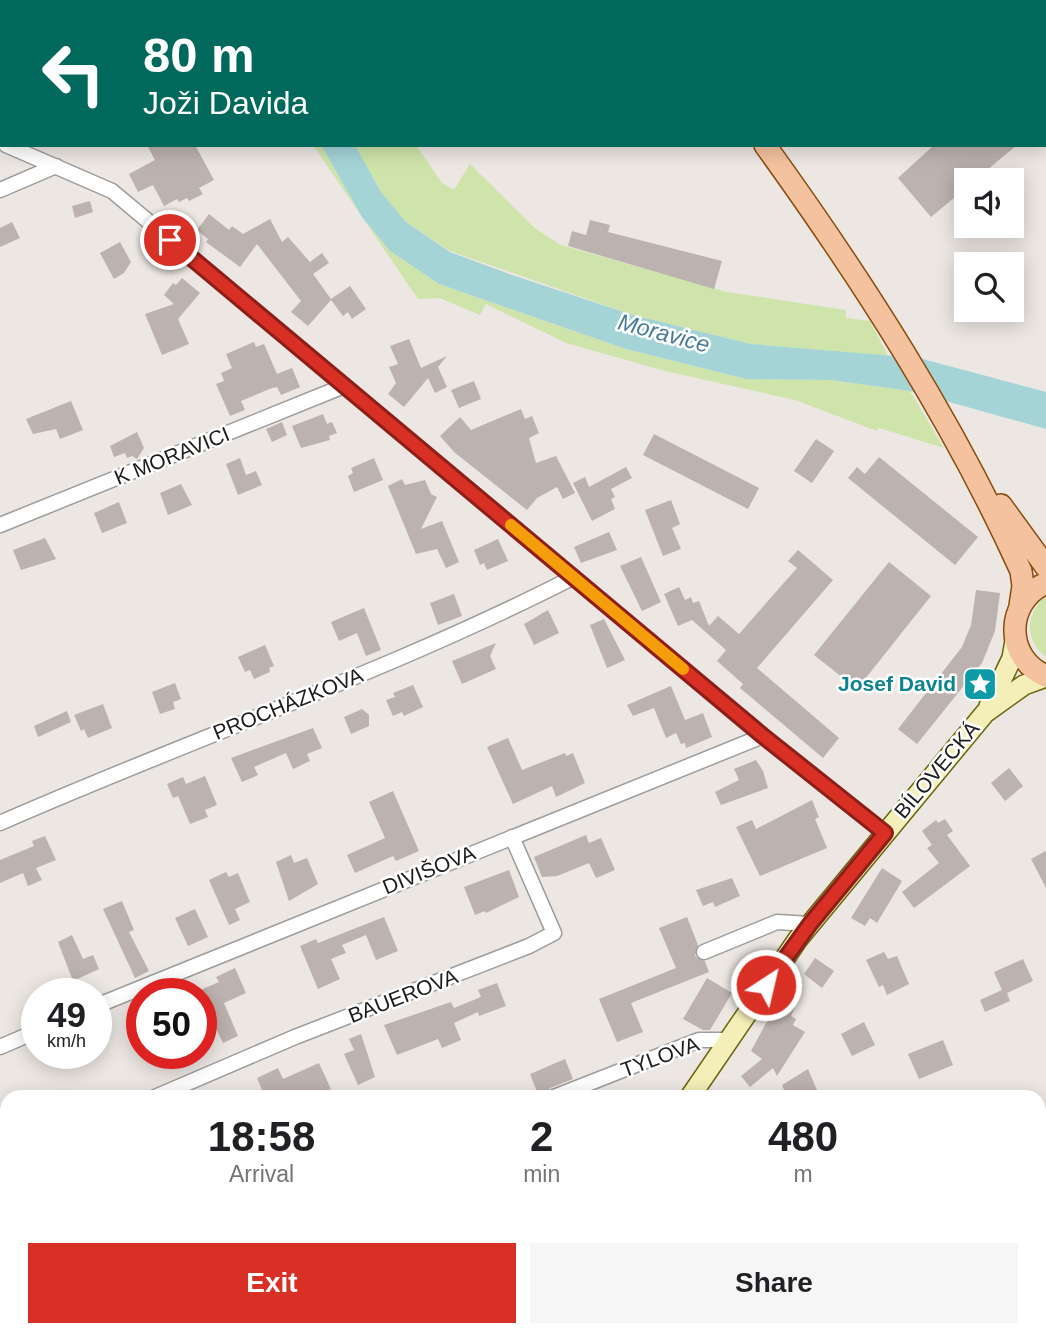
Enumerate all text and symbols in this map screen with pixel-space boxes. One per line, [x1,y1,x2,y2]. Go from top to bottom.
icon: left [28,28,119,119]
text: 80 m [143,28,255,82]
text: Joži Davida [143,85,308,121]
map controls [954,168,1024,322]
button: sound [954,168,1024,238]
pin [140,210,200,270]
icon: arrive [151,221,189,259]
button: search [954,252,1024,322]
water label: Moravice [616,308,712,358]
street label: K MORAVICI [111,422,233,489]
street label: PROCHÁZKOVA [210,663,366,744]
place icon: Josef David [961,665,999,703]
place label: Josef David [838,672,956,695]
street label: BÍLOVECKÁ [890,717,984,823]
street label: DIVIŠOVA [379,841,478,898]
position arrow [729,948,803,1022]
street label: BAUEROVA [345,964,461,1027]
speed limit sign: 50 [126,978,217,1069]
text: 49 [47,995,86,1034]
text: km/h [47,1031,86,1051]
street label: TYLOVA [618,1032,702,1081]
text: 18:58 [208,1113,315,1160]
text: 2 [530,1113,553,1160]
text: 480 [768,1113,838,1160]
text: Arrival [229,1161,294,1187]
text: min [523,1161,560,1187]
text: m [794,1161,813,1187]
button: Exit [28,1243,516,1323]
button: Share [530,1243,1018,1323]

